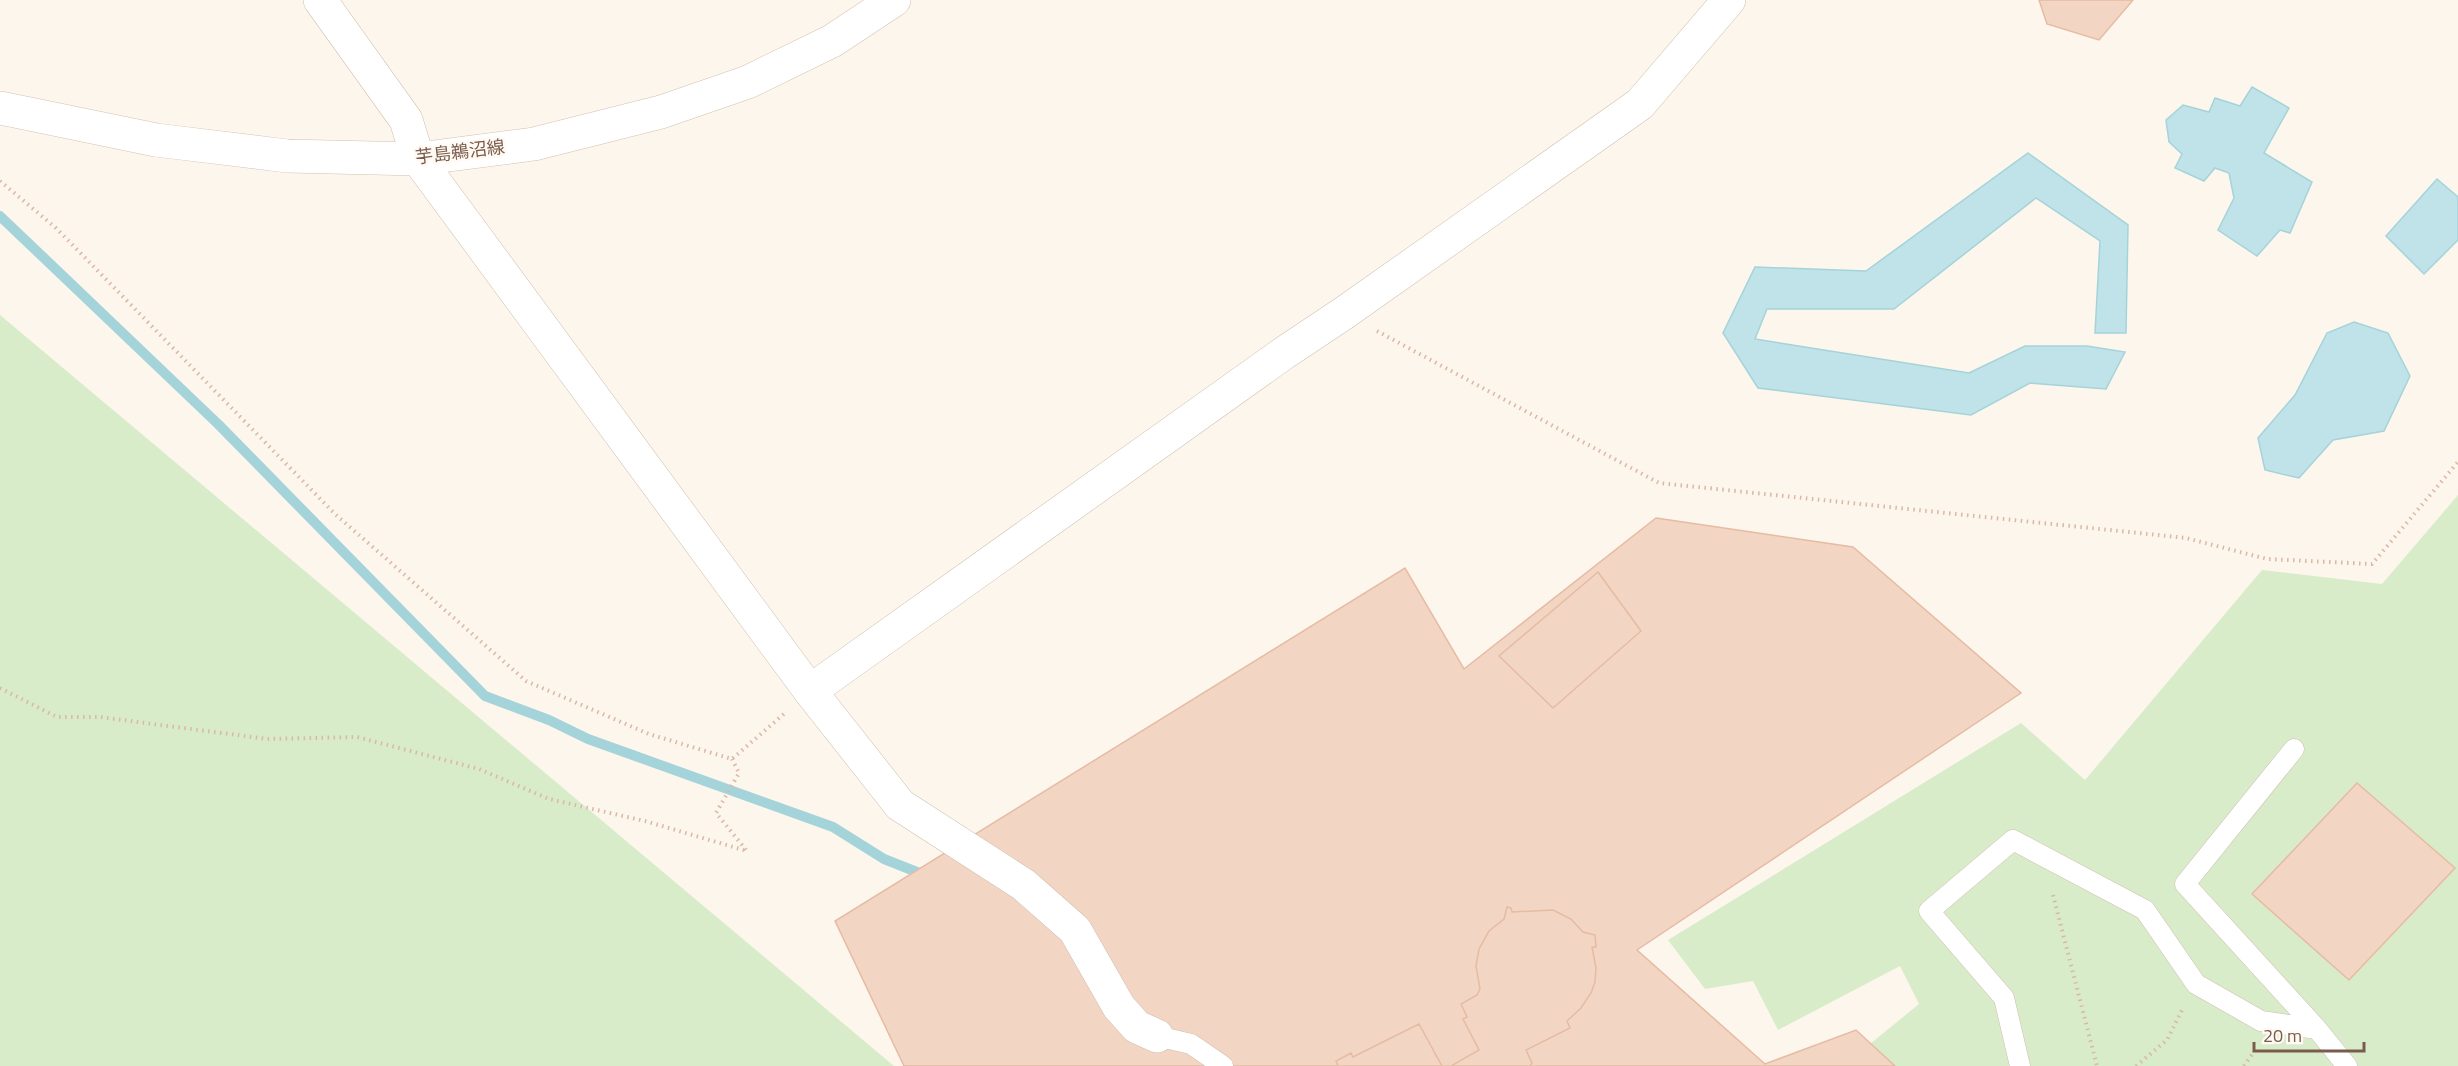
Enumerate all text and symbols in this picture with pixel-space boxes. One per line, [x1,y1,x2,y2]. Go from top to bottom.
street label: 芋島鵜沼線 [414,133,506,170]
scale bar [2254,1015,2364,1053]
text: 20 m [2263,1022,2302,1049]

